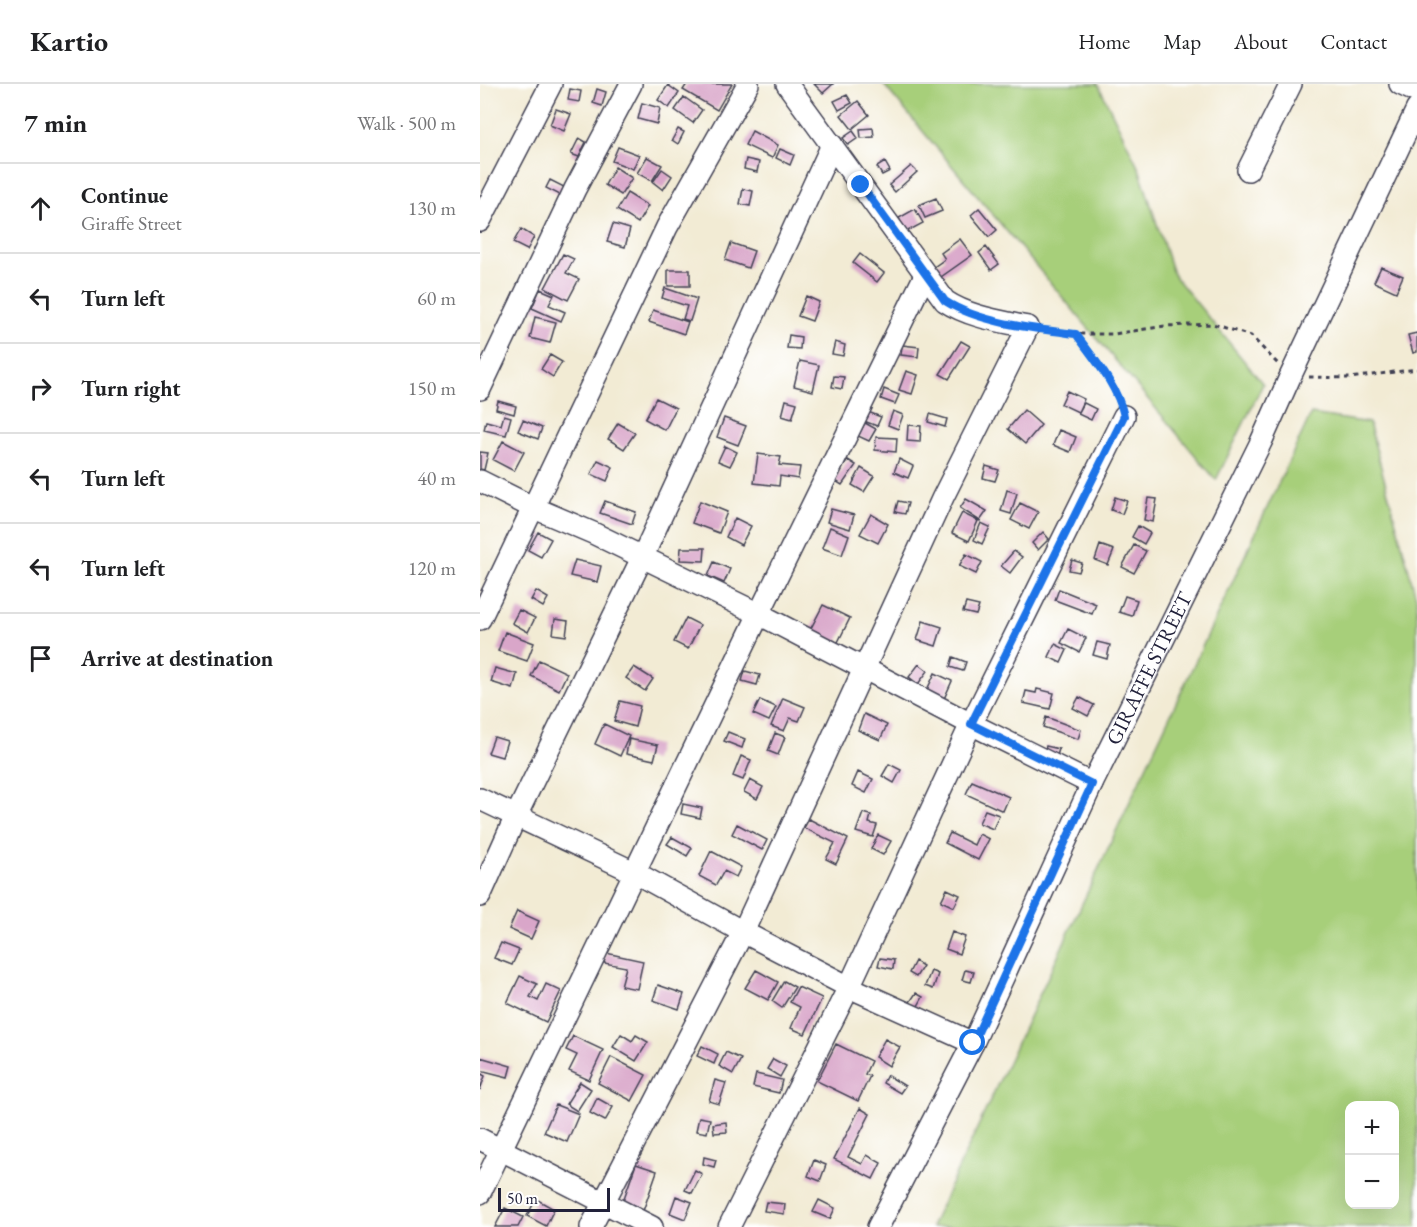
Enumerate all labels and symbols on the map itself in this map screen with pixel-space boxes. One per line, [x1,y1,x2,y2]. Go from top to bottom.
route end [847,171,873,197]
street label: GIRAFFE STREET [1100,587,1198,749]
route start [959,1029,985,1055]
scale bar [498,1185,610,1212]

